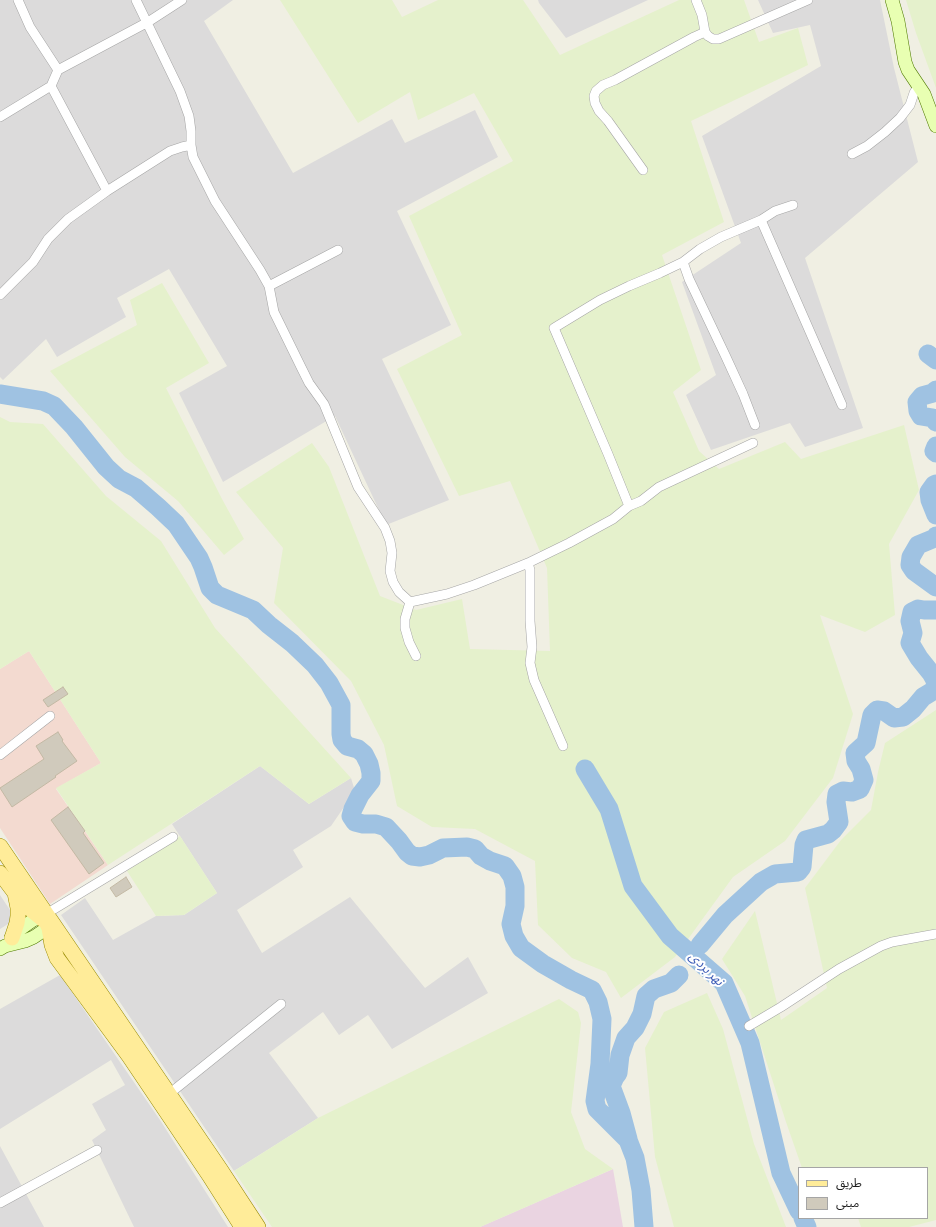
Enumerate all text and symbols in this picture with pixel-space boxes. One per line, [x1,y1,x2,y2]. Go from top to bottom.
water label: نهر بردى [685,949,727,989]
legend [798,1167,928,1219]
text: طريق [836,1174,862,1191]
text: مبنى [836,1194,859,1211]

